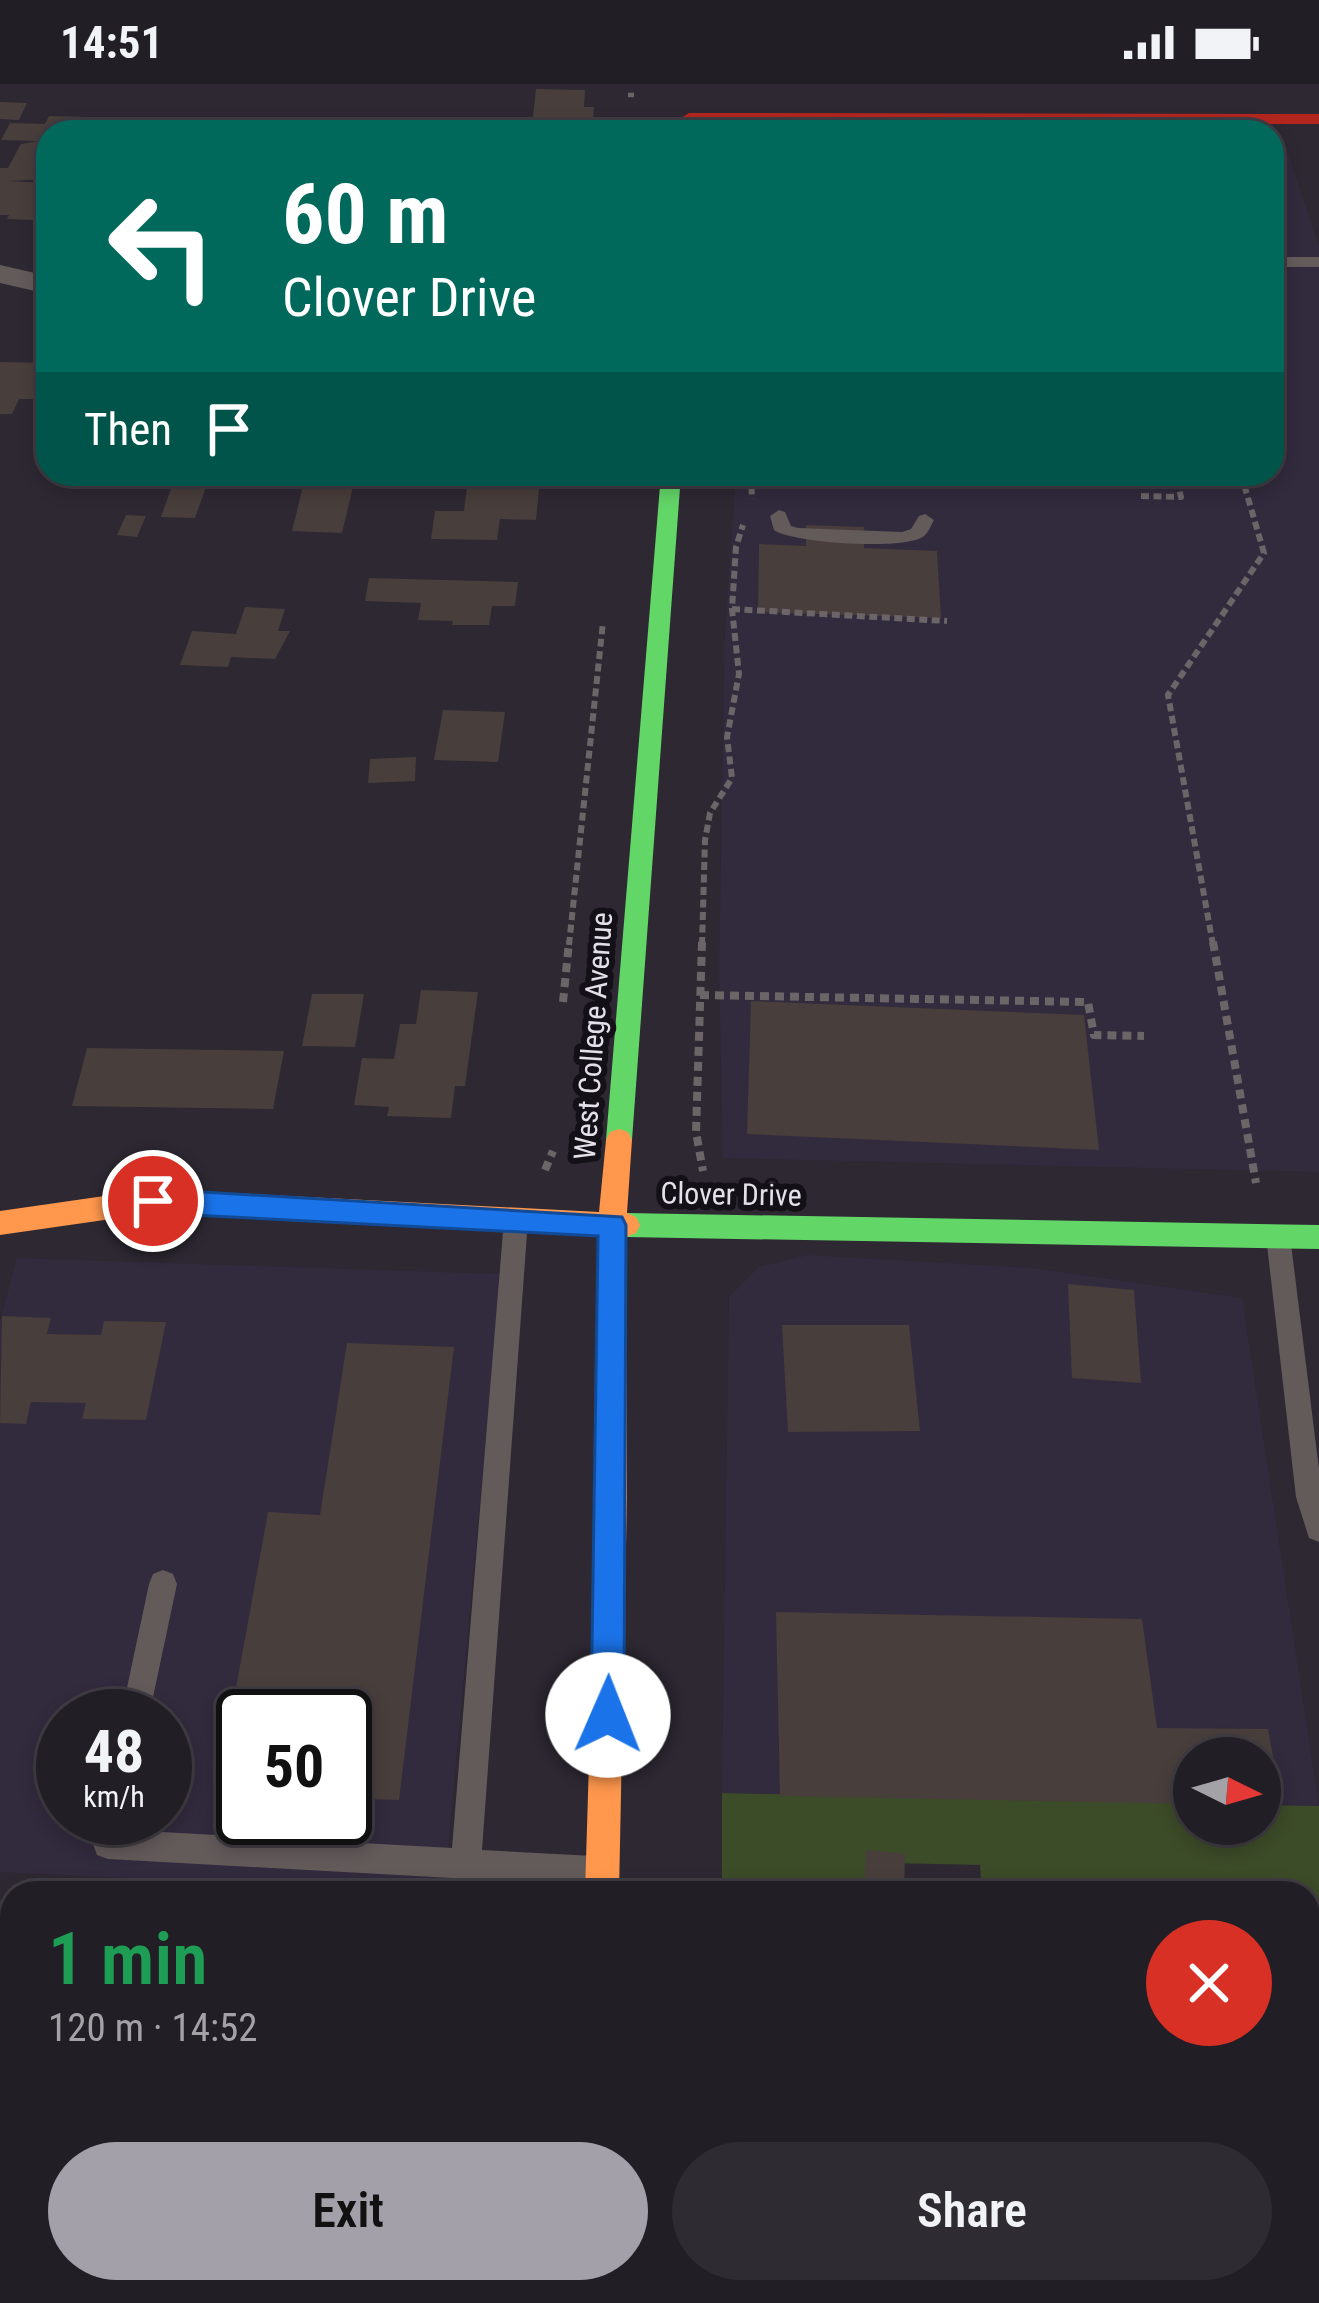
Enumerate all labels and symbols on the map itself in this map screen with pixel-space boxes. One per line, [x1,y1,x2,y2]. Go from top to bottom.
street label: West College Avenue [567,911,619,1161]
pin [102,1150,204,1252]
street label: Clover Drive [660,1175,802,1213]
position arrow [545,1652,671,1778]
speed limit sign: 50 [216,1689,372,1845]
north arrow [1173,1737,1281,1845]

